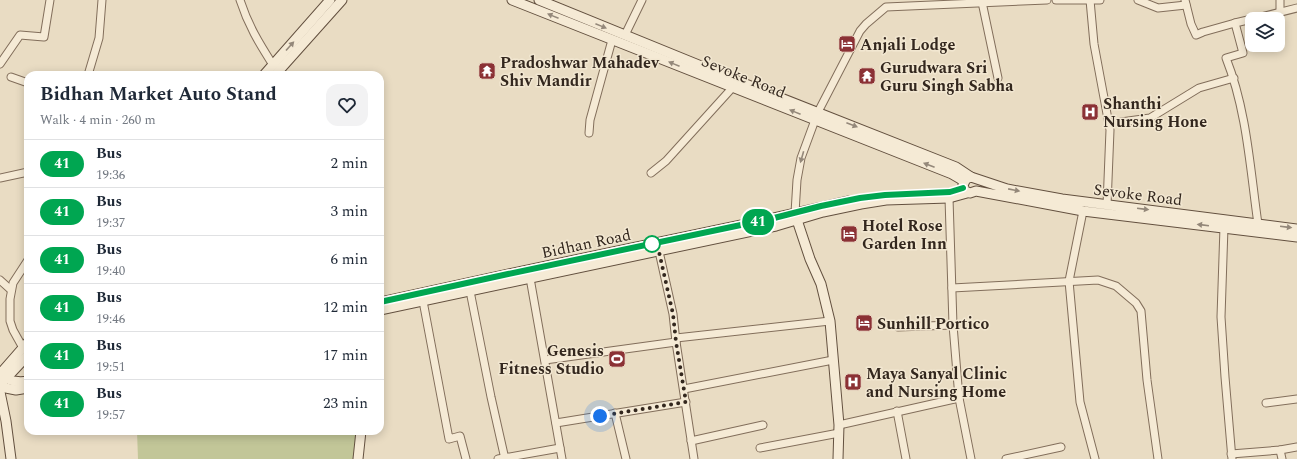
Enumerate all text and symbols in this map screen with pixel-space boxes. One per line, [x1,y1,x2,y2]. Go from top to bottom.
map controls [1245,12,1285,52]
button: layers [1245,12,1285,52]
one-way arrow [546,13,558,19]
one-way arrow [595,23,607,29]
place label: Anjali Lodge [860,33,956,57]
hotel icon: Anjali Lodge [837,34,857,54]
one-way arrow [285,41,294,51]
street label: Sevoke Road [698,49,790,105]
place label: Pradoshwar Mahadev Shiv Mandir [500,51,660,93]
place label: Gurudwara Sri Guru Singh Sabha [880,56,1014,98]
one-way arrow [667,60,679,66]
temple icon: Pradoshwar Mahadev Shiv Mandir [477,61,497,81]
temple icon: Gurudwara Sri Guru Singh Sabha [857,66,877,86]
text: Bidhan Market Auto Stand [40,80,277,109]
button: heart [326,84,368,126]
place label: Shanthi Nursing Hone [1103,92,1207,134]
hospital icon: Shanthi Nursing Hone [1080,102,1100,122]
one-way arrow [788,108,800,114]
text: Walk · 4 min · 260 m [40,110,156,130]
one-way arrow [846,123,858,129]
text: Bus [96,142,122,165]
one-way arrow [799,151,805,163]
text: 2 min [330,152,368,175]
text: 41 [54,153,70,174]
one-way arrow [922,161,934,167]
text: 19:36 [96,165,125,185]
street label: Sevoke Road [1092,178,1184,212]
one-way arrow [1008,187,1020,193]
text: Bus [96,190,122,213]
text: 3 min [330,200,368,223]
text: 41 [54,201,70,222]
one-way arrow [1137,206,1149,213]
line badge: 41 [740,209,776,235]
text: 41 [750,211,766,232]
text: 19:37 [96,213,125,233]
place label: Hotel Rose Garden Inn [862,214,947,256]
one-way arrow [1197,222,1209,228]
street label: Bidhan Road [539,223,633,265]
hotel icon: Hotel Rose Garden Inn [839,224,859,244]
one-way arrow [1280,224,1292,230]
unlabelled marker [643,235,661,253]
text: Bus [96,238,122,261]
text: 6 min [330,248,368,271]
text: 41 [54,249,70,270]
text: 19:40 [96,261,125,281]
text: Bus [96,286,122,309]
text: 12 min [323,296,368,319]
text: 41 [54,297,70,318]
text: 19:46 [96,309,125,329]
place label: Sunhill Portico [877,312,990,336]
hotel icon: Sunhill Portico [854,313,874,333]
text: Bus [96,334,122,357]
place label: Genesis Fitness Studio [499,339,604,381]
text: 17 min [323,344,368,367]
text: 41 [54,345,70,366]
sports icon: Genesis Fitness Studio [607,349,627,369]
text: 19:51 [96,357,125,377]
place label: Maya Sanyal Clinic and Nursing Home [866,362,1007,404]
hospital icon: Maya Sanyal Clinic and Nursing Home [843,372,863,392]
text: Bus [96,382,122,405]
text: 23 min [323,392,368,415]
text: 41 [54,393,70,414]
text: 19:57 [96,405,125,425]
your location [590,406,610,426]

